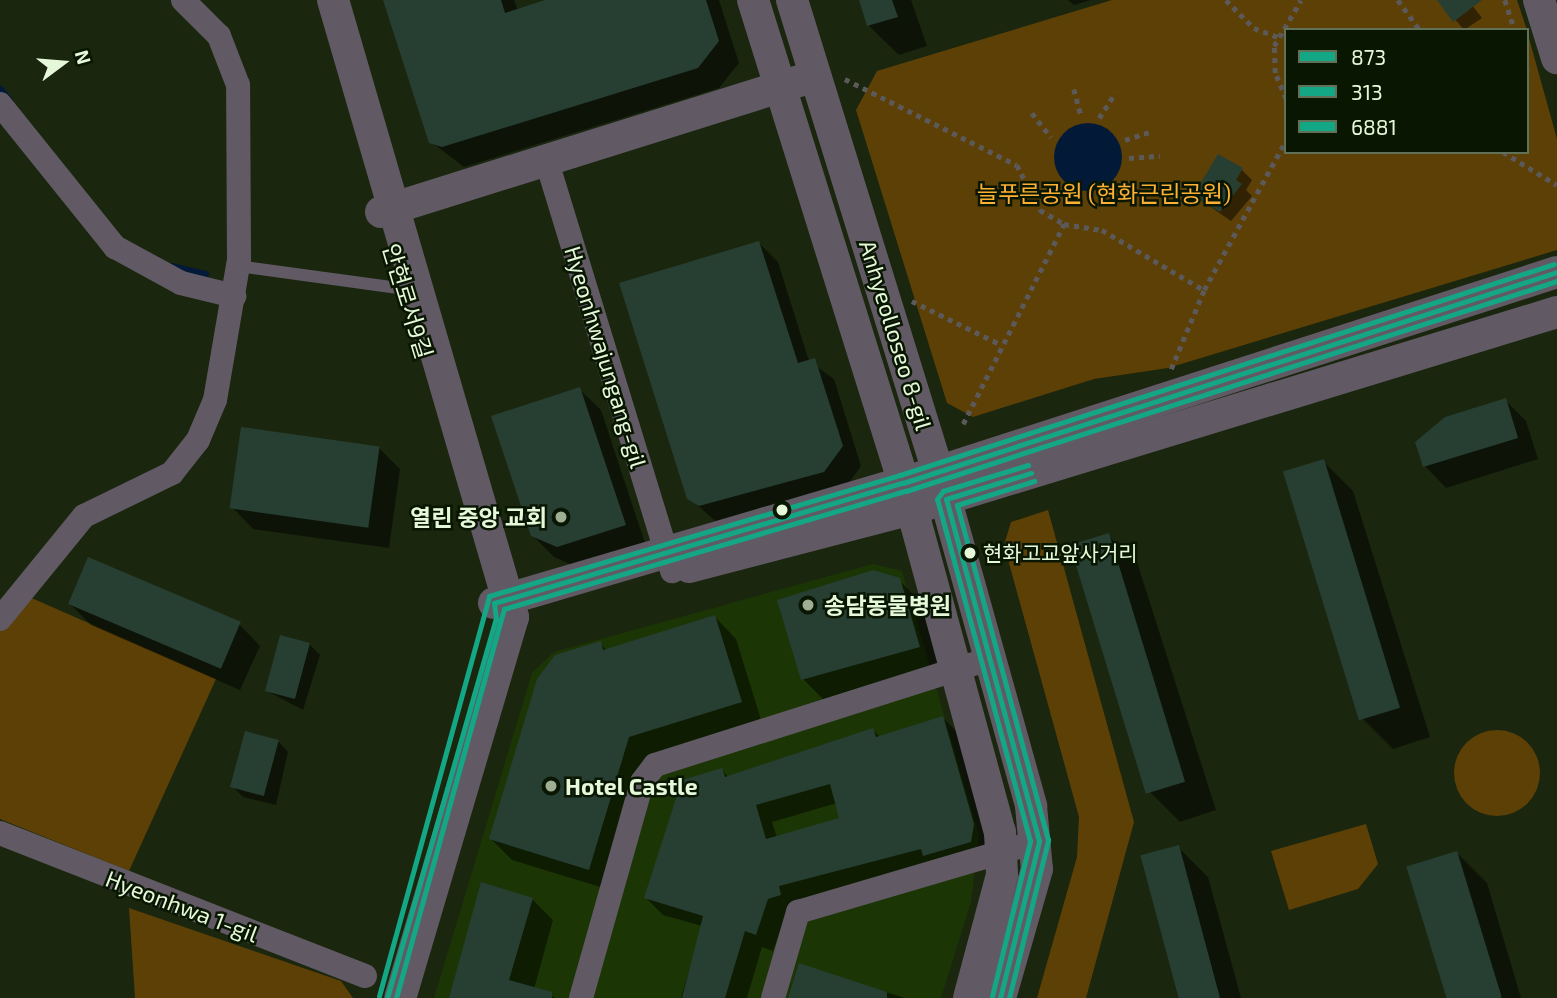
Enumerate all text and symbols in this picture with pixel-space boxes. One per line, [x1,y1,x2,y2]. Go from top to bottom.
north arrow [28,28,98,98]
legend [1284,28,1529,154]
text: 873 [1351,44,1386,69]
text: N [71,47,97,67]
text: 313 [1351,79,1383,104]
text: 6881 [1351,114,1397,139]
park label: 늘푸른공원 (현화근린공원) [977,179,1231,207]
street label: Anhyeolloseo 8-gil [854,237,938,433]
street label: 안현로서9길 [377,240,439,362]
street label: Hyeonhwajungang-gil [559,243,653,471]
place label: 열린 중앙 교회 [410,503,547,531]
unlabelled marker [775,503,789,517]
marker: 열린 중앙 교회 [553,509,569,525]
place label: 현화고교앞사거리 [983,540,1138,566]
marker: 현화고교앞사거리 [963,546,977,560]
place label: 송담동물병원 [824,591,951,619]
marker: 송담동물병원 [798,595,818,615]
place label: Hotel Castle [565,772,698,800]
marker: Hotel Castle [543,778,559,794]
street label: Hyeonhwa 1-gil [102,864,262,948]

